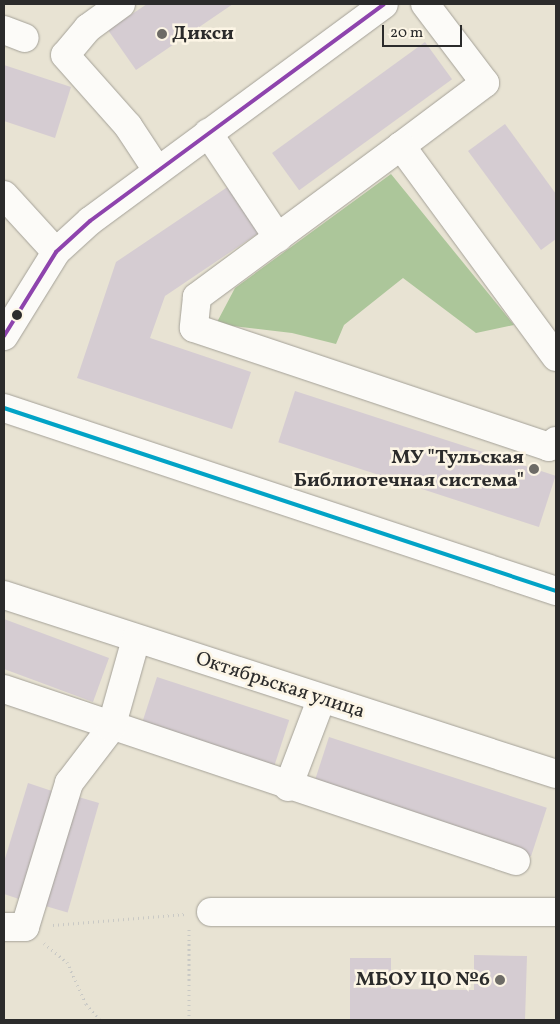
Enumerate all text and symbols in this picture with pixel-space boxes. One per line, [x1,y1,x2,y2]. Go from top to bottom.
scale bar [385,15,465,47]
place label: Дикси [172,22,234,46]
text: 20 m [390,23,423,44]
marker: Дикси [156,28,168,40]
unlabelled marker [12,310,22,320]
place label: МУ "Тульская Библиотечная система" [294,446,524,493]
marker: МУ "Тульская Библиотечная система" [528,463,540,475]
street label: Октябрьская улица [192,647,368,725]
place label: МБОУ ЦО №6 [355,968,490,992]
marker: МБОУ ЦО №6 [494,974,506,986]

